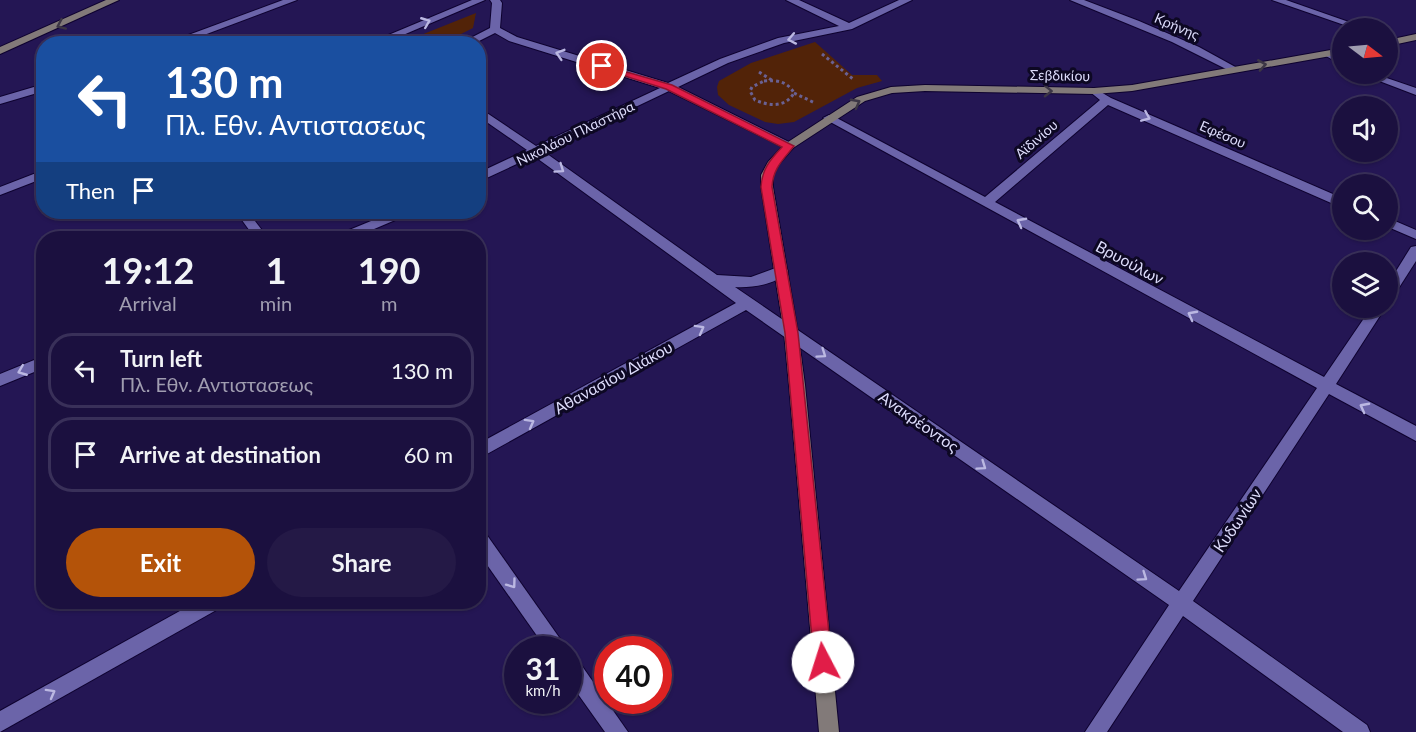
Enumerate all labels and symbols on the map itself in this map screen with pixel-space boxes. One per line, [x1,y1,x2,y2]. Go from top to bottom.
street label: Κρήνης [1152,9,1202,43]
one-way arrow [56,17,67,29]
one-way arrow [420,17,431,29]
north arrow [1332,18,1398,84]
one-way arrow [787,32,797,45]
pin [576,40,627,91]
one-way arrow [556,49,566,61]
one-way arrow [1257,59,1266,71]
street label: Σεβδικίου [1030,66,1090,84]
one-way arrow [1044,84,1053,97]
street label: Νικολάου Πλαστήρα [513,97,637,169]
one-way arrow [849,98,860,110]
one-way arrow [1140,110,1151,122]
street label: Αϊδινίου [1011,116,1061,162]
street label: Εφέσου [1197,117,1249,151]
one-way arrow [554,162,565,173]
one-way arrow [1017,218,1027,229]
street label: Βρυούλων [1093,236,1167,288]
one-way arrow [1188,311,1199,322]
one-way arrow [694,325,704,336]
street label: Αθανασίου Διάκου [551,337,675,417]
one-way arrow [816,347,827,358]
one-way arrow [17,364,28,376]
street label: Ανακρέοντος [876,387,963,456]
one-way arrow [1360,403,1370,414]
one-way arrow [523,419,534,430]
one-way arrow [976,459,987,470]
street label: Κυδωνίων [1209,485,1265,555]
one-way arrow [1136,570,1147,581]
one-way arrow [505,578,516,589]
position arrow [791,630,855,694]
speed limit sign: 40 [594,636,672,714]
one-way arrow [45,689,55,700]

